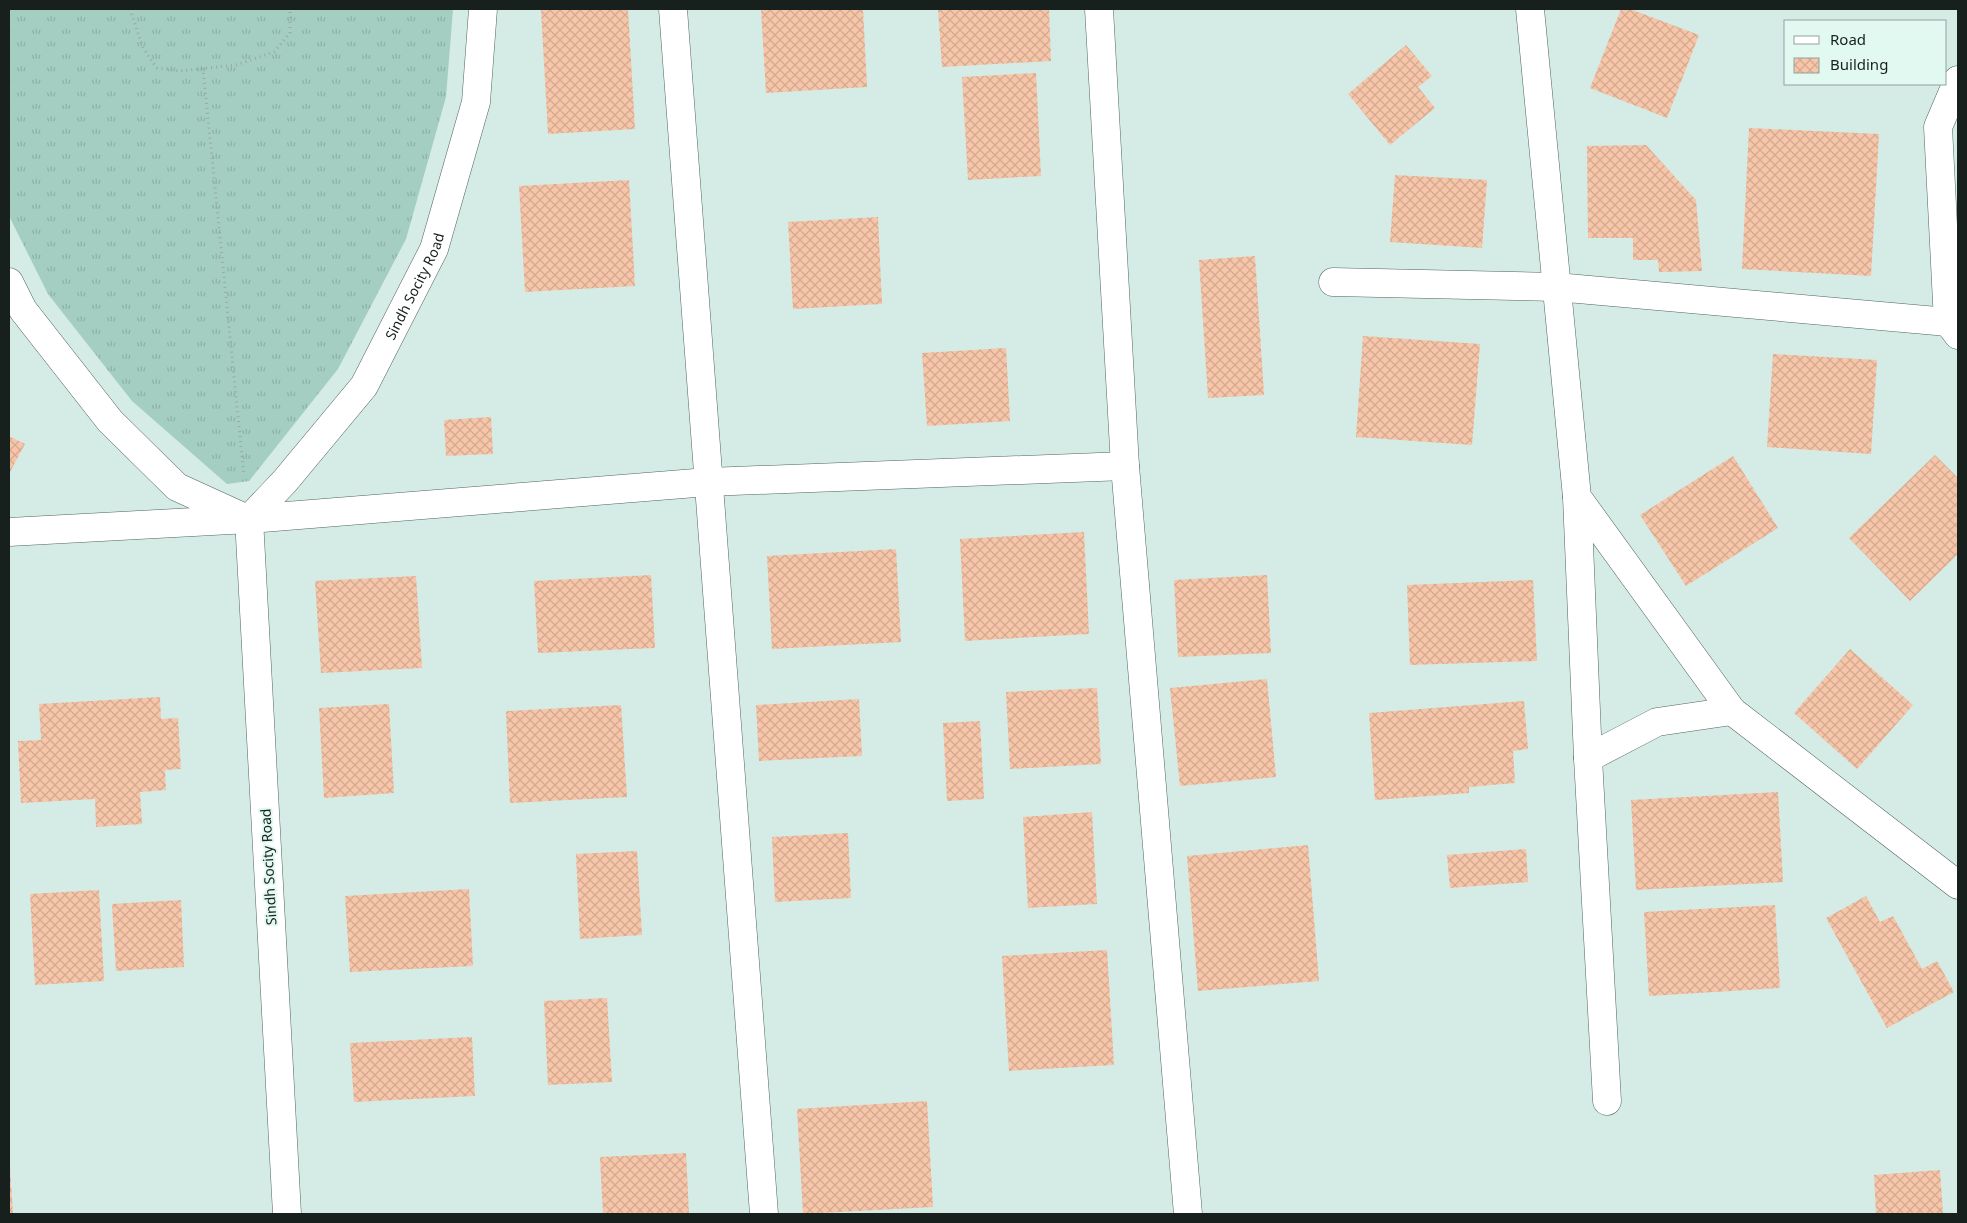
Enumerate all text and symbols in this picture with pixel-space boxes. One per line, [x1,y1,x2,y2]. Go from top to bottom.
legend [1784,20,1947,85]
text: Road [1830,29,1866,49]
text: Building [1830,54,1888,74]
street label: Sindh Socity Road [380,230,448,343]
street label: Sindh Socity Road [255,808,281,926]

